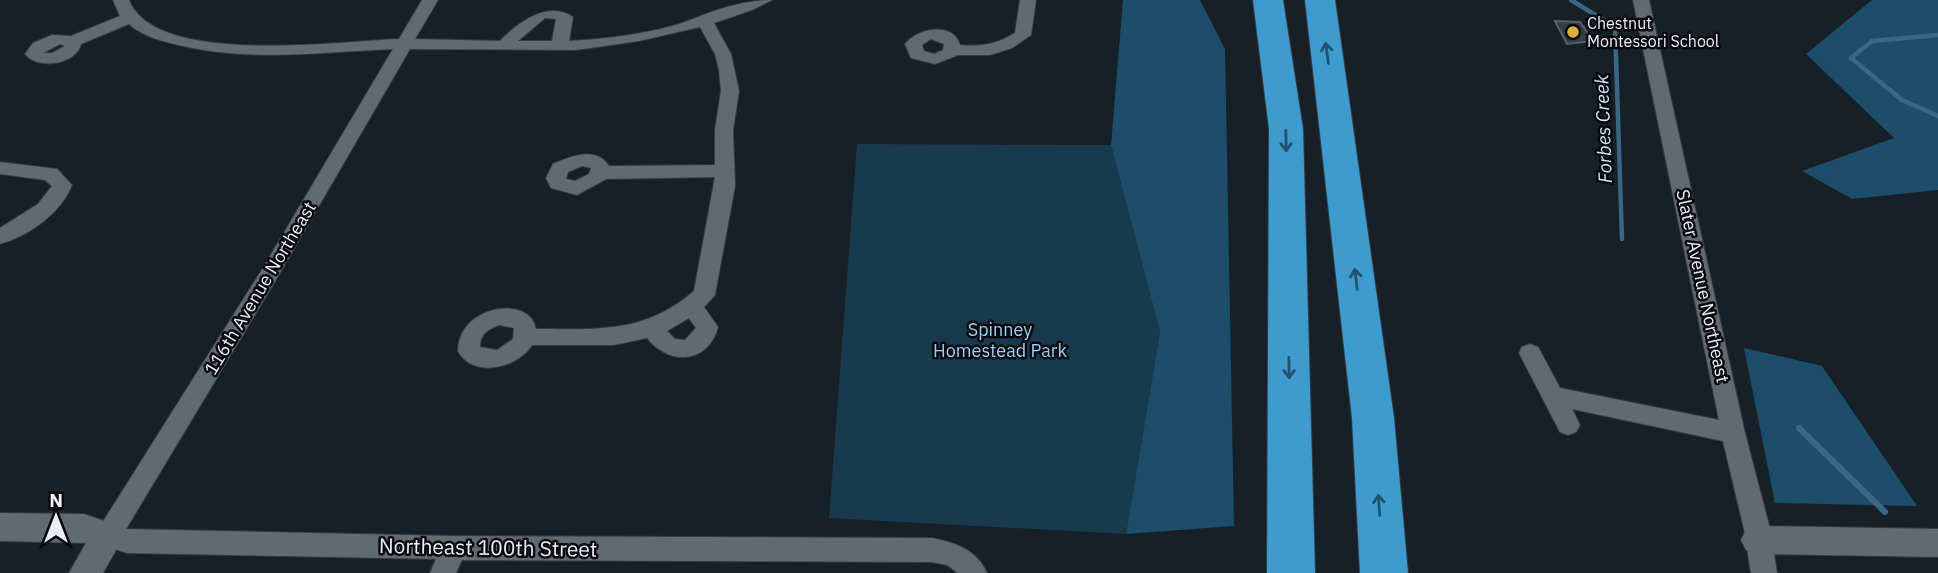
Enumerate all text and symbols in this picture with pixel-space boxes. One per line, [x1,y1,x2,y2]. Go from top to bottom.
place label: Chestnut Montessori School [1587,13,1719,51]
marker: Chestnut Montessori School [1565,24,1581,40]
one-way arrow [1321,42,1334,65]
water label: Forbes Creek [1589,73,1617,184]
one-way arrow [1279,129,1293,152]
street label: Slater Avenue Northeast [1671,187,1735,385]
street label: 116th Avenue Northeast [199,197,321,379]
one-way arrow [1349,268,1362,291]
park label: Spinney Homestead Park [933,318,1067,362]
one-way arrow [1282,356,1296,379]
north arrow [21,482,91,552]
text: N [49,488,63,512]
one-way arrow [1372,494,1385,517]
street label: Northeast 100th Street [379,531,597,563]

